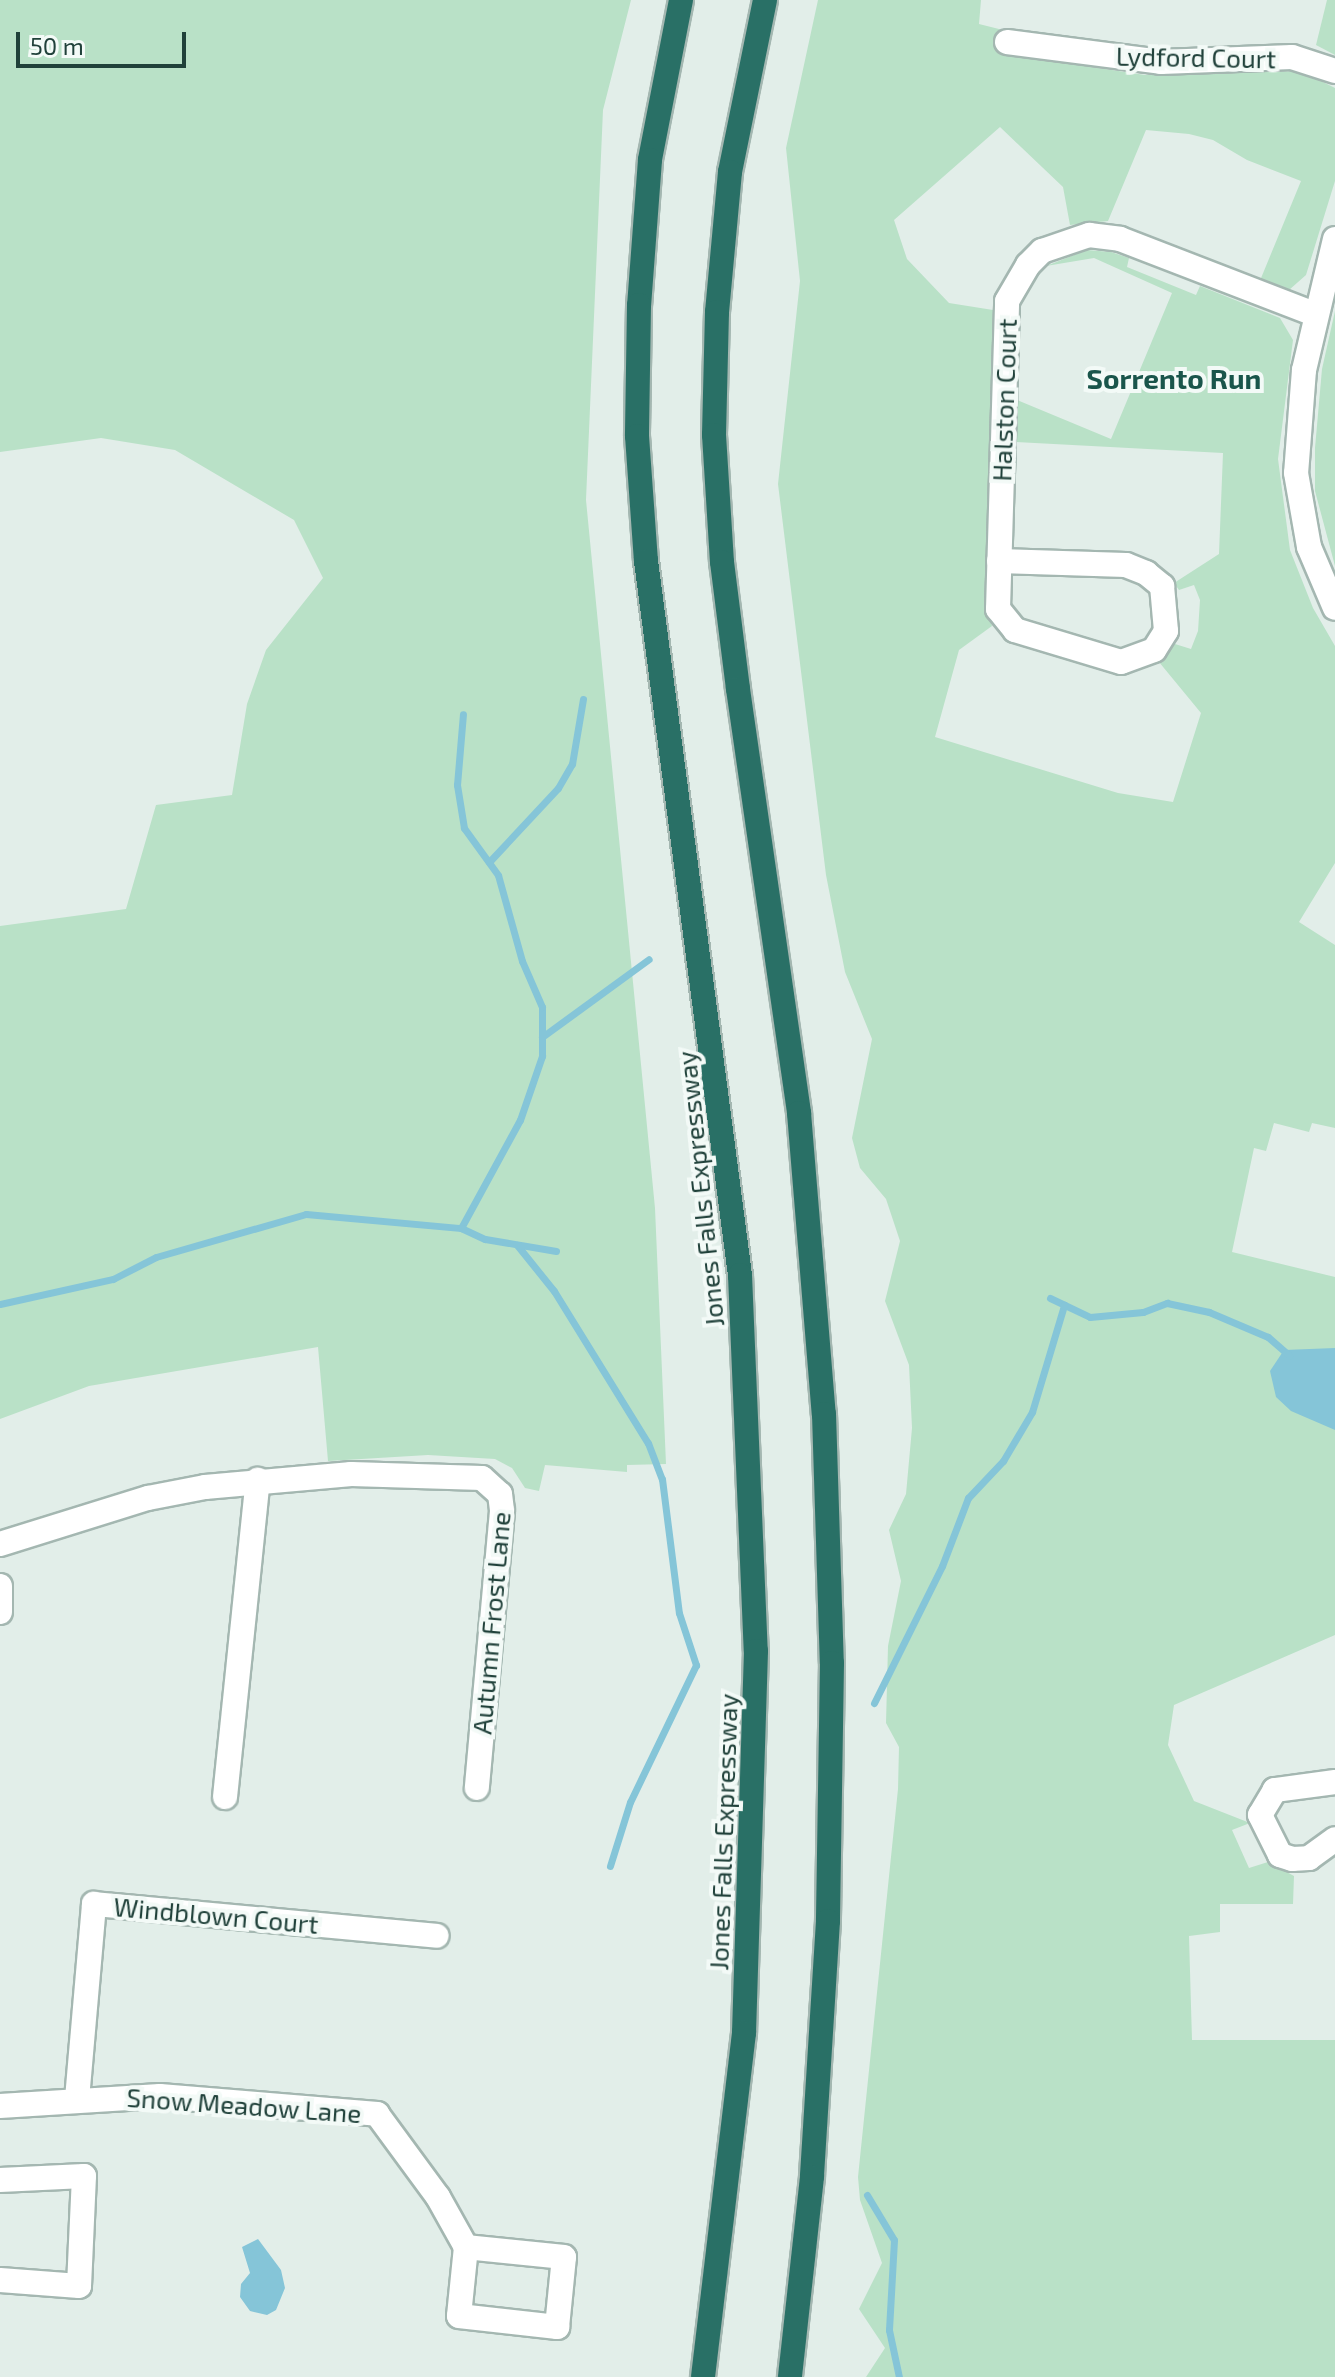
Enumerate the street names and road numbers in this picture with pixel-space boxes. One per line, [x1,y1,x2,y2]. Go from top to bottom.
street label: Lydford Court [1116,40,1276,74]
street label: Halston Court [986,318,1022,482]
street label: Jones Falls Expressway [670,1050,730,1328]
street label: Autumn Frost Lane [466,1510,516,1736]
street label: Jones Falls Expressway [703,1693,743,1971]
street label: Windblown Court [112,1891,320,1939]
street label: Snow Meadow Lane [125,2081,363,2129]

